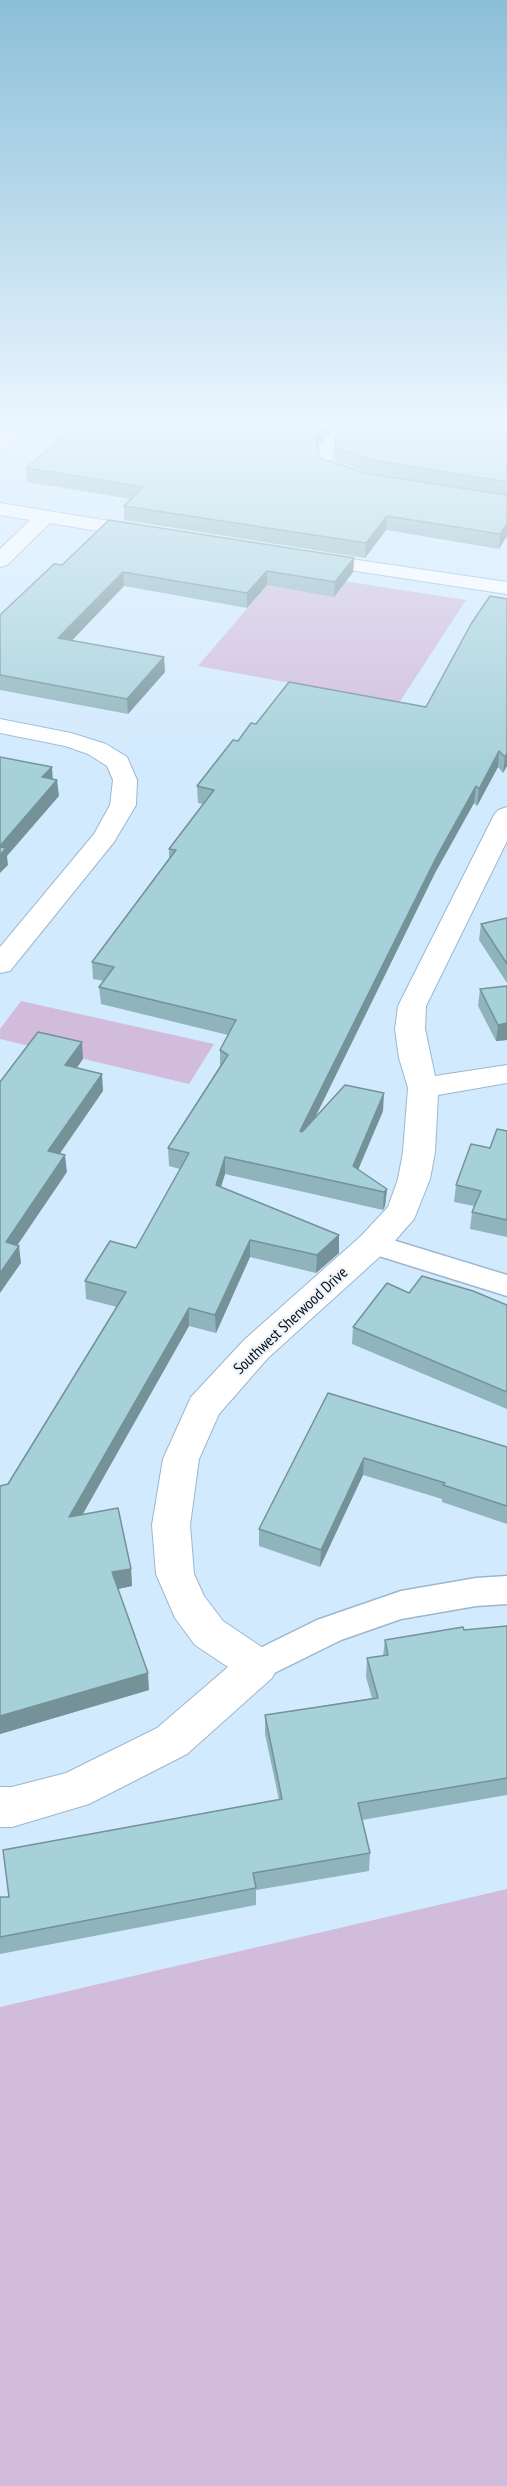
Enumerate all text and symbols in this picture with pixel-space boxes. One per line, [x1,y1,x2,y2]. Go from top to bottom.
street label: Southwest Sherwood Drive [230,1263,352,1379]

